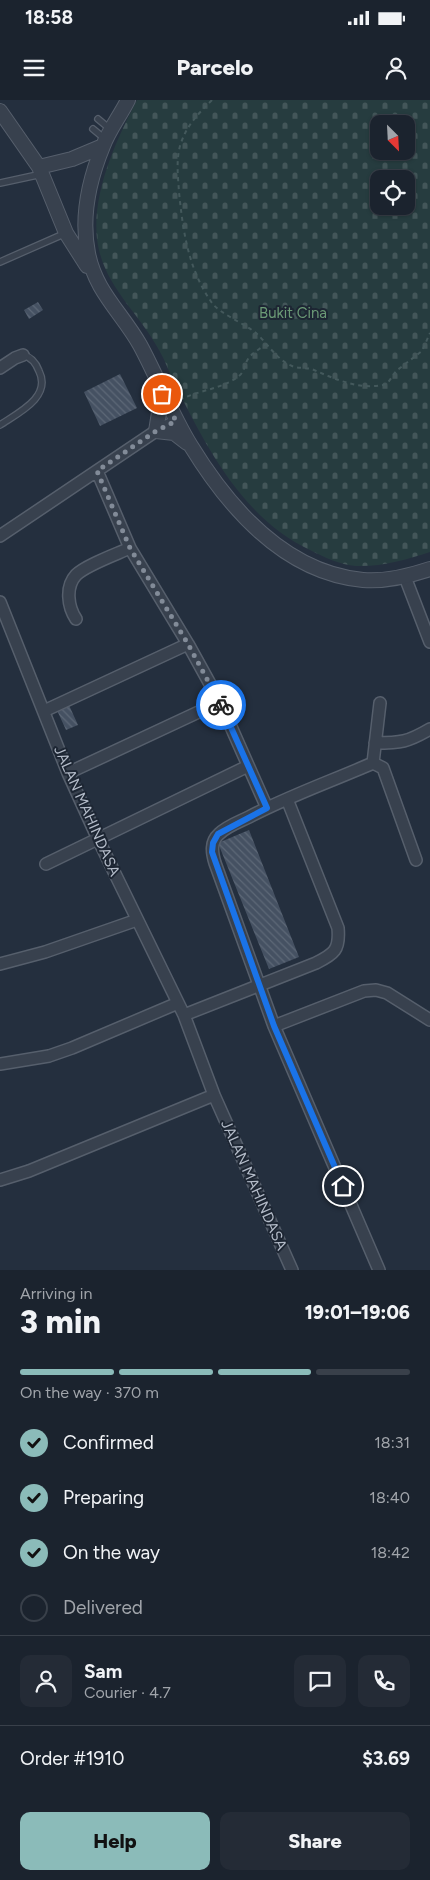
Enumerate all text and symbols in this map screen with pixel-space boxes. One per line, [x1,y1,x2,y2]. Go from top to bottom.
text: 18:58 [25,6,73,29]
icon: menu [20,54,48,82]
text: Parcelo [177,54,253,81]
icon: person [382,54,410,82]
north arrow [370,115,415,160]
map controls [370,115,415,215]
button: locate [370,170,415,215]
park label: Bukit Cina [259,304,327,322]
pin [141,373,183,415]
icon: bag [148,380,176,408]
courier [196,680,246,730]
icon: bike [207,691,235,719]
street label: JALAN MAHINDASA [50,743,124,879]
street label: JALAN MAHINDASA [217,1117,291,1253]
pin [322,1165,364,1207]
icon: home [329,1172,357,1200]
text: Arriving in [20,1284,92,1303]
text: 19:01–19:06 [305,1301,410,1324]
text: 3 min [20,1303,101,1341]
text: On the way · 370 m [20,1383,159,1402]
icon: check [20,1429,48,1457]
text: Confirmed [63,1431,154,1454]
text: 18:31 [374,1433,410,1452]
icon: check [20,1484,48,1512]
text: Preparing [63,1486,144,1509]
text: 18:40 [369,1488,410,1507]
icon: check [20,1539,48,1567]
text: On the way [63,1541,160,1564]
text: 18:42 [371,1543,410,1562]
text: Delivered [63,1596,143,1619]
button: person [20,1655,72,1707]
button: chat [294,1655,346,1707]
button: phone [358,1655,410,1707]
text: Sam [84,1660,122,1683]
text: Courier · 4.7 [84,1683,171,1702]
text: Order #1910 [20,1747,124,1770]
text: $3.69 [362,1747,410,1770]
button: Help [20,1812,210,1870]
button: Share [220,1812,410,1870]

